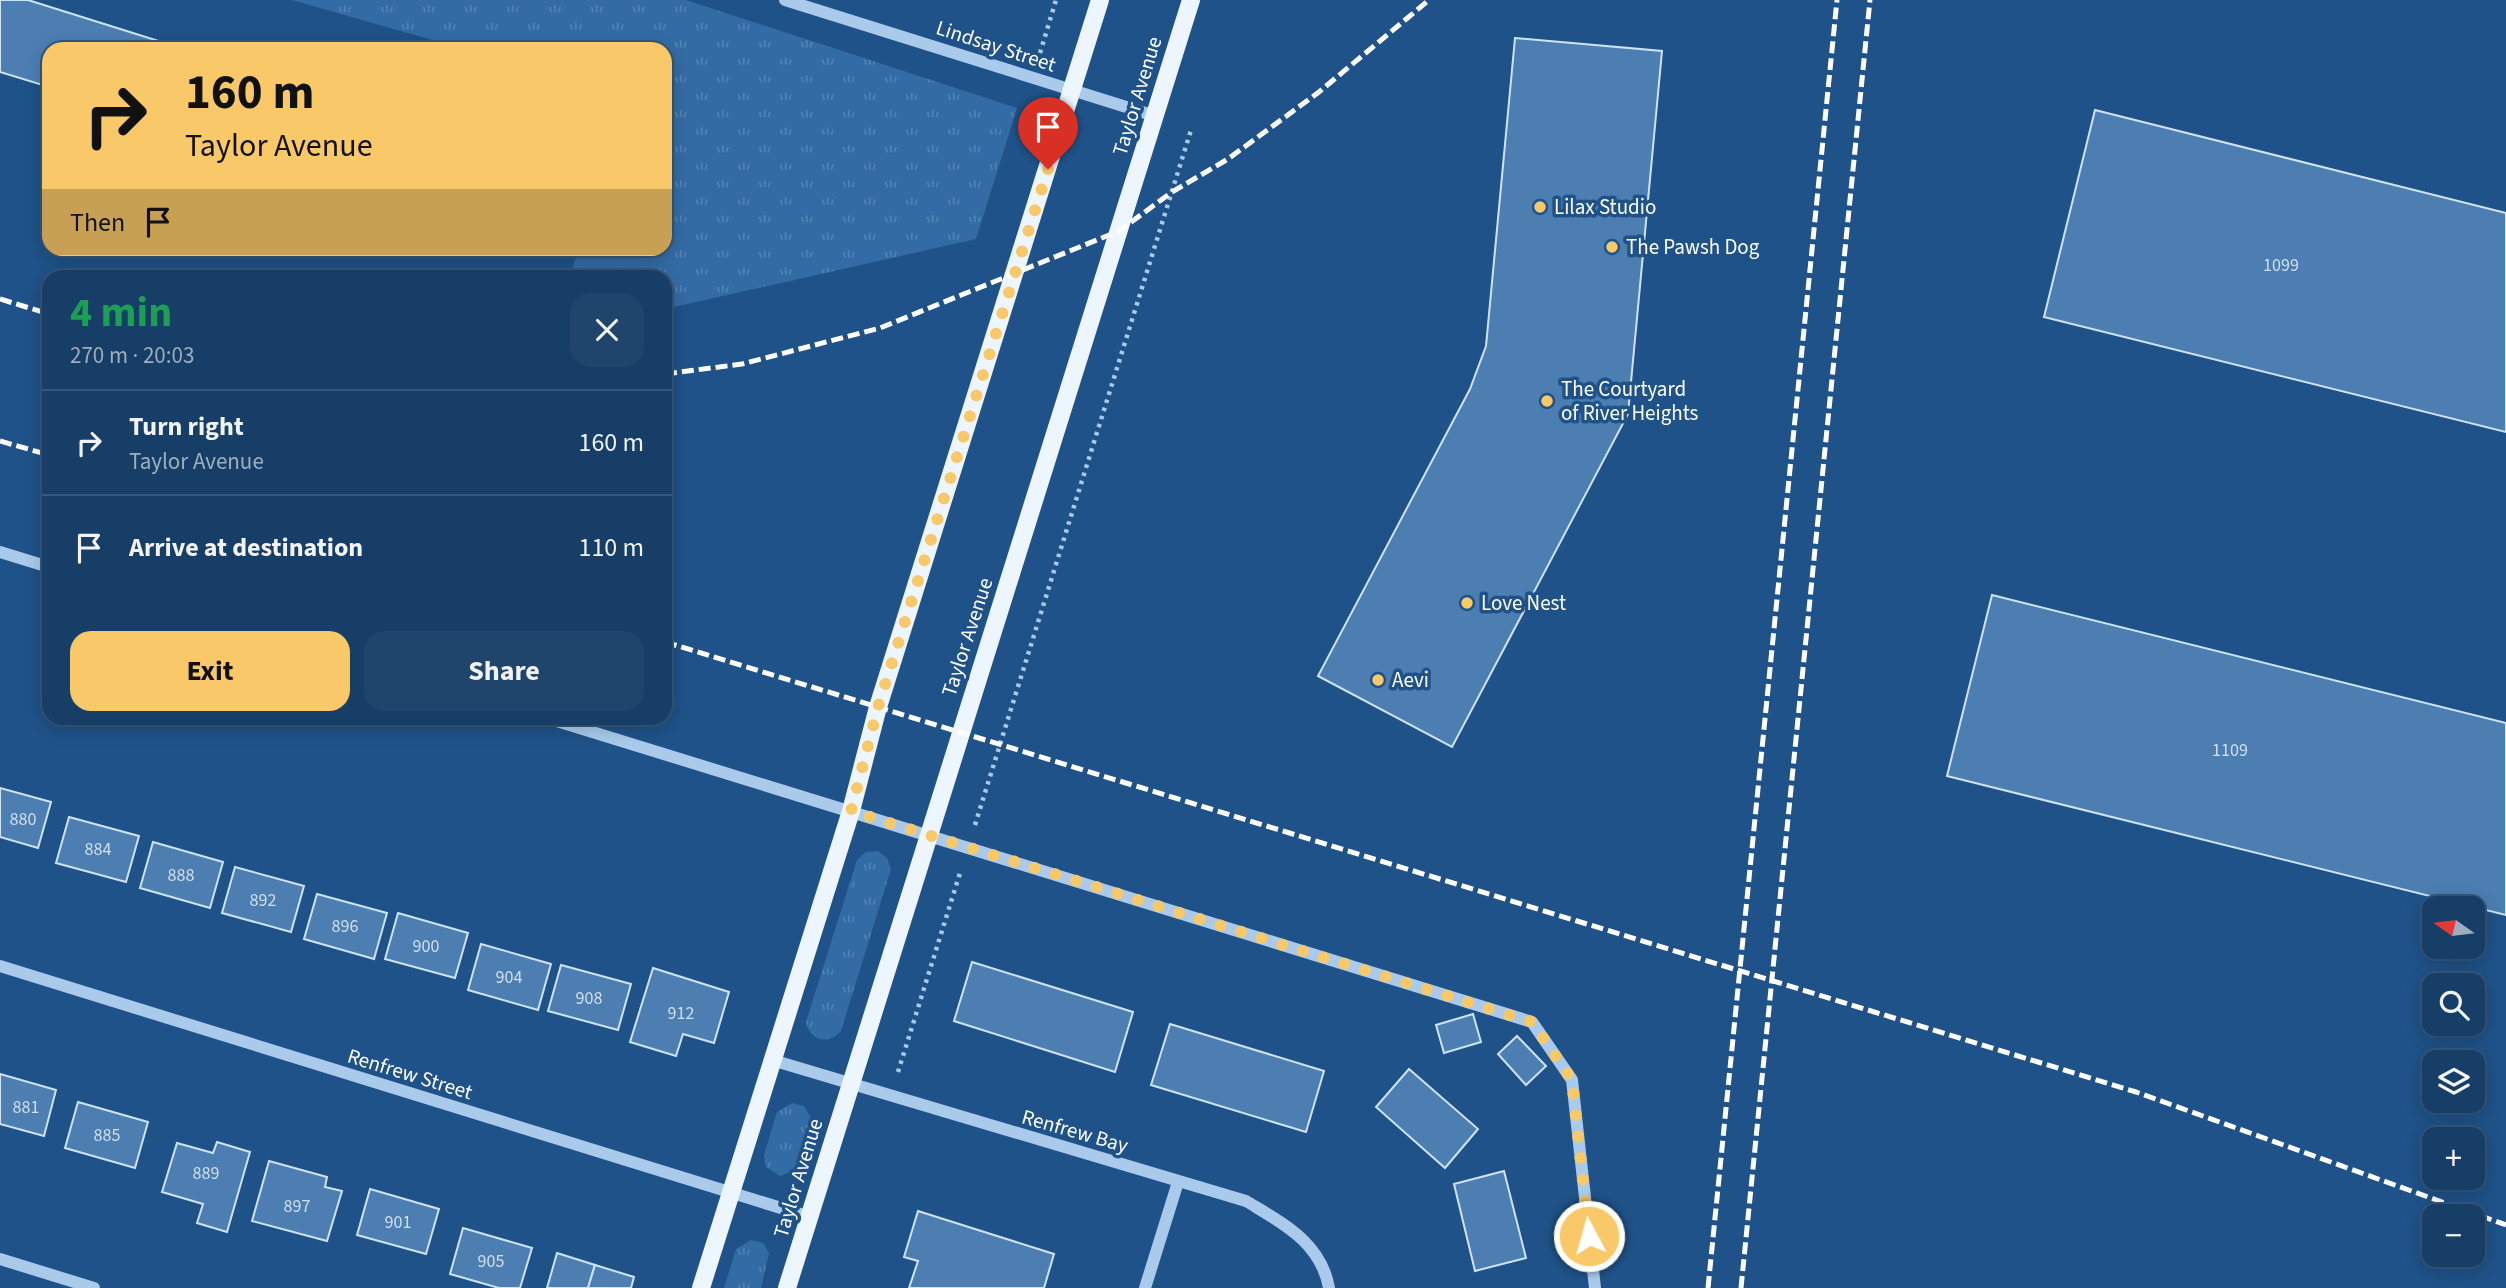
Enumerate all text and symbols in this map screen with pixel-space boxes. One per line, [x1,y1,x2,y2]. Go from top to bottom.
street label: Lindsay Street [932,12,1060,80]
street label: Taylor Avenue [1105,33,1169,159]
text: 160 m [185,58,314,128]
icon: right [70,70,161,161]
pin [1018,97,1078,169]
icon: arrive [1029,108,1067,146]
text: Taylor Avenue [185,123,373,169]
place label: Lilax Studio [1554,192,1656,222]
marker: Lilax Studio [1532,199,1548,215]
icon: arrive [139,203,177,241]
text: Then [70,204,125,241]
place label: The Pawsh Dog [1626,232,1760,262]
marker: The Pawsh Dog [1604,239,1620,255]
house number: 1099 [2263,253,2299,278]
text: 4 min [70,283,172,343]
button: close [570,293,644,367]
text: 270 m · 20:03 [70,339,194,372]
place label: The Courtyard of River Heights [1561,374,1699,428]
marker: The Courtyard of River Heights [1539,393,1555,409]
text: Turn right [129,408,244,445]
icon: right [70,424,108,462]
text: 160 m [578,424,644,461]
text: Taylor Avenue [129,445,264,478]
icon: arrive [70,529,108,567]
text: Arrive at destination [129,529,363,566]
text: 110 m [578,529,644,566]
street label: Taylor Avenue [934,574,1000,700]
place label: Love Nest [1481,588,1566,618]
marker: Love Nest [1459,595,1475,611]
button: Exit [70,631,350,711]
button: Share [364,631,644,711]
place label: Aevi [1392,665,1429,695]
marker: Aevi [1370,672,1386,688]
house number: 1109 [2212,738,2248,763]
house number: 880 [10,807,36,832]
house number: 884 [85,837,111,862]
house number: 888 [168,863,194,888]
house number: 892 [250,888,276,913]
north arrow [2422,896,2485,959]
map controls [2422,896,2485,1267]
house number: 896 [332,914,358,939]
house number: 900 [413,934,439,959]
house number: 904 [496,965,522,990]
button: search [2422,973,2485,1036]
house number: 908 [576,986,602,1011]
house number: 912 [668,1001,694,1026]
street label: Renfrew Street [344,1041,476,1107]
button: layers [2422,1050,2485,1113]
house number: 881 [13,1095,39,1120]
street label: Renfrew Bay [1018,1102,1132,1161]
street label: Taylor Avenue [766,1115,830,1241]
house number: 885 [94,1123,120,1148]
button: + [2422,1127,2485,1190]
house number: 889 [193,1161,219,1186]
house number: 897 [284,1194,310,1219]
position arrow [1552,1199,1626,1273]
button: − [2422,1204,2485,1267]
house number: 901 [385,1210,411,1235]
house number: 905 [478,1249,504,1274]

